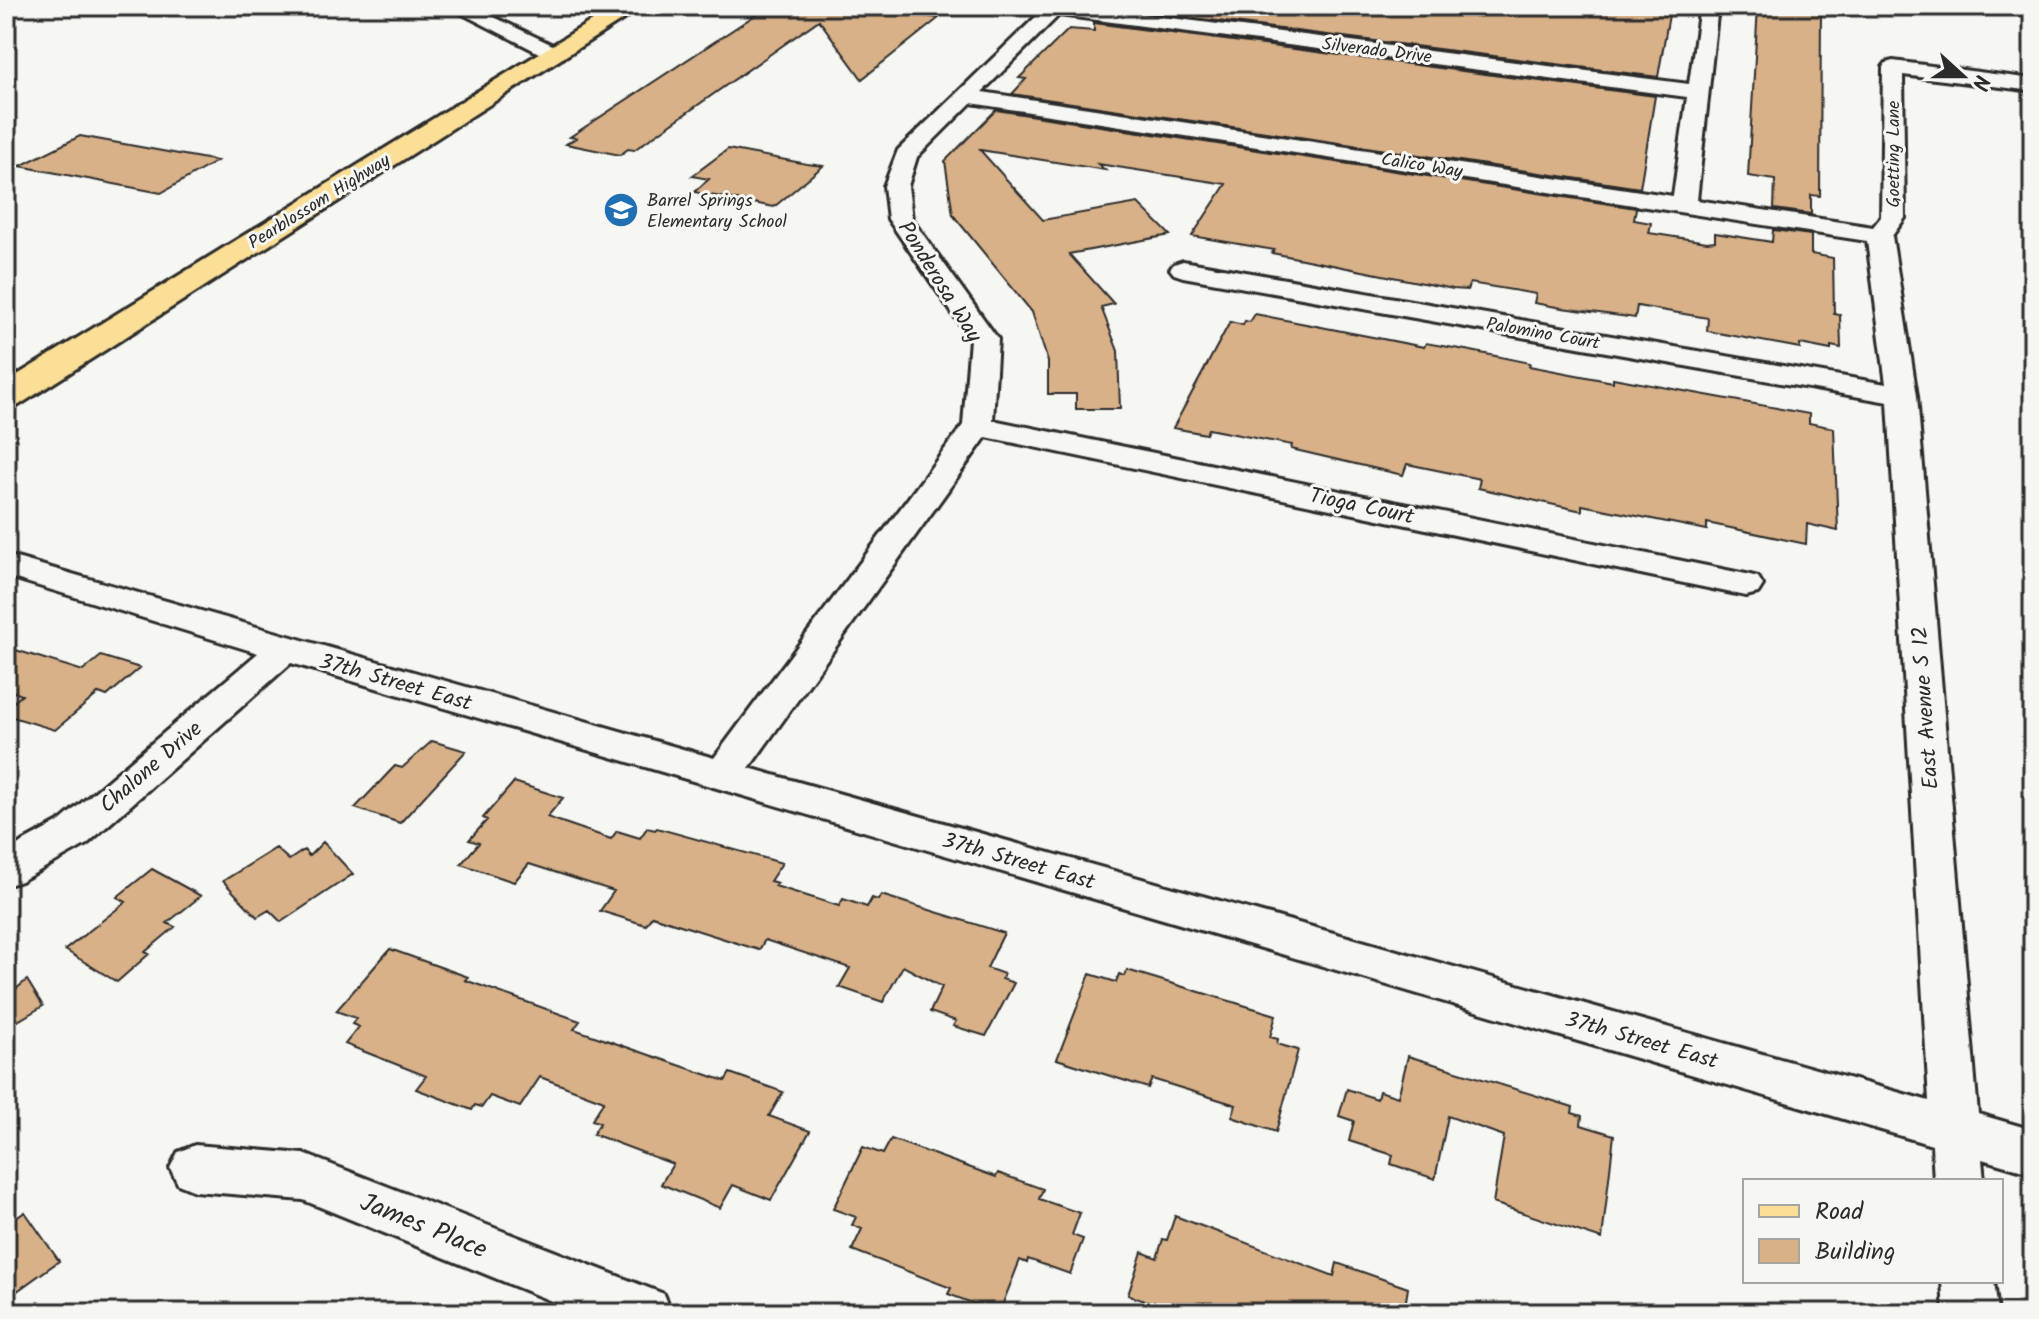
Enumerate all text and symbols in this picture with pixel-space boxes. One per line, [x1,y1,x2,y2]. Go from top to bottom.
street label: Silverado Drive [1320,30,1433,73]
north arrow [1923,36,2003,116]
text: N [1960,70,1998,95]
street label: Goetting Lane [1880,101,1909,207]
street label: Calico Way [1379,146,1465,187]
street label: Pearblossom Highway [243,147,397,258]
place label: Barrel Springs Elementary School [647,187,788,237]
school or university icon: Barrel Springs Elementary School [602,191,640,229]
street label: Ponderosa Way [887,214,991,351]
street label: Palomino Court [1484,310,1603,359]
street label: Tioga Court [1306,479,1417,536]
street label: East Avenue S 12 [1903,625,1950,791]
street label: 37th Street East [315,645,476,722]
street label: Chalone Drive [92,713,211,823]
street label: 37th Street East [938,824,1099,901]
street label: 37th Street East [1561,1003,1722,1080]
legend [1743,1179,2003,1283]
street label: James Place [353,1182,494,1272]
text: Road [1815,1193,1864,1232]
text: Building [1815,1233,1895,1272]

